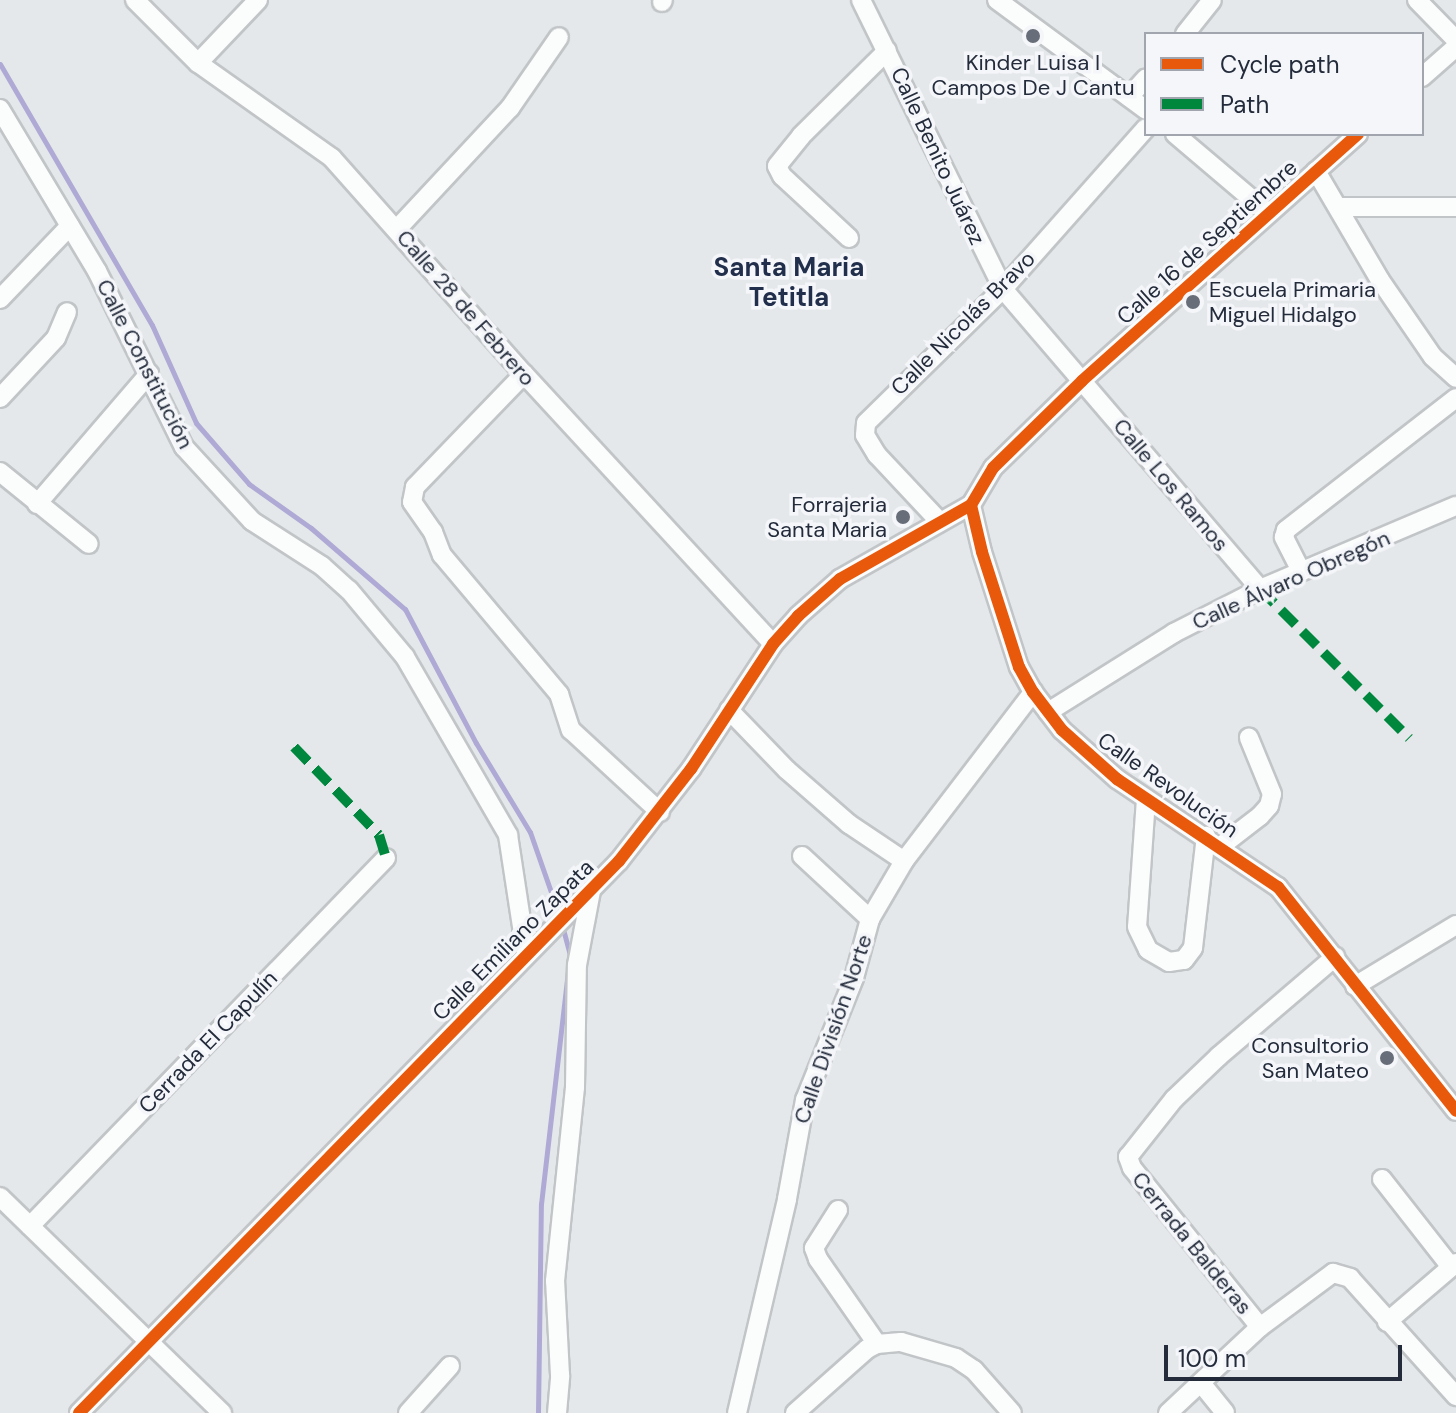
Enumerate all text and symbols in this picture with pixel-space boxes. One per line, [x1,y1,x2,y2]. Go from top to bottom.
marker: Kinder Luisa I Campos De J Cantu [1024,27,1042,45]
legend [1144,32,1424,136]
place label: Kinder Luisa I Campos De J Cantu [931,49,1135,100]
text: Cycle path [1220,49,1339,80]
street label: Calle Benito Juárez [885,63,991,249]
text: Path [1220,89,1269,120]
street label: Calle 16 de Septiembre [1112,154,1302,330]
street label: Calle 28 de Febrero [391,225,541,391]
street label: Calle Nicolás Bravo [885,245,1041,401]
district label: Santa Maria Tetitla [714,252,864,314]
street label: Calle Constitución [91,275,199,453]
place label: Escuela Primaria Miguel Hidalgo [1209,276,1376,328]
marker: Escuela Primaria Miguel Hidalgo [1184,293,1202,311]
street label: Calle Los Ramos [1108,413,1234,557]
place label: Forrajeria Santa Maria [767,491,887,542]
marker: Forrajeria Santa Maria [894,508,912,526]
street label: Calle Álvaro Obregón [1188,525,1394,635]
street label: Calle Revolución [1093,727,1243,843]
street label: Calle Emiliano Zapata [427,854,599,1026]
street label: Calle División Norte [788,931,878,1127]
street label: Cerrada El Capulín [133,965,283,1119]
place label: Consultorio San Mateo [1251,1032,1369,1084]
marker: Consultorio San Mateo [1376,1047,1398,1069]
street label: Cerrada Balderas [1126,1166,1258,1320]
scale bar [1168,1329,1406,1379]
text: 100 m [1178,1343,1246,1374]

